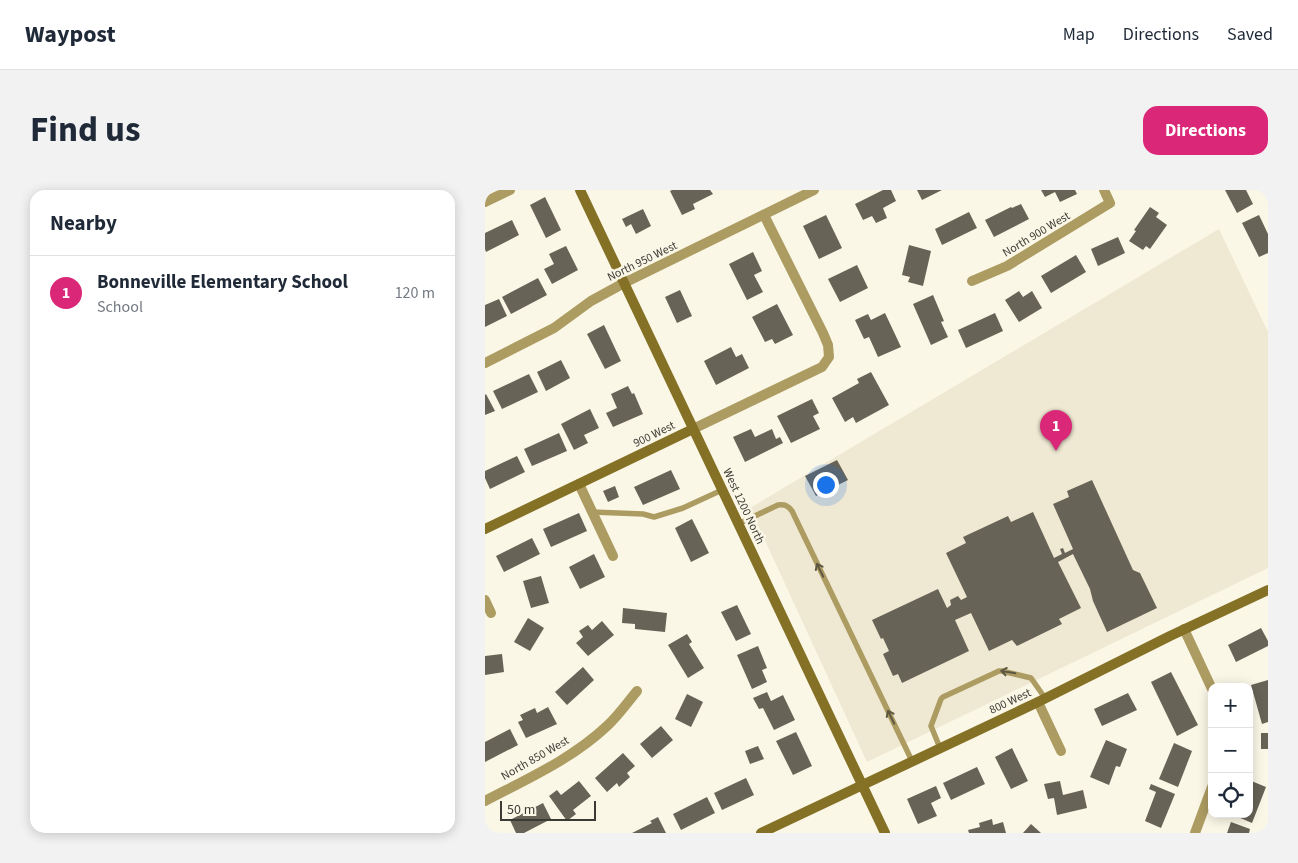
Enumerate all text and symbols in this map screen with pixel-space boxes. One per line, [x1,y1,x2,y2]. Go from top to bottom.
text: Waypost [25,17,116,52]
text: Map [1063,22,1095,47]
text: Directions [1123,22,1199,47]
text: Saved [1227,22,1273,47]
text: Find us [30,105,140,155]
button: Directions [1143,106,1268,155]
text: Nearby [50,208,117,238]
street label: North 900 West [999,208,1073,261]
street label: North 950 West [604,237,680,286]
text: Bonneville Elementary School [97,269,348,296]
text: 1 [62,282,70,304]
text: 120 m [395,282,435,304]
text: School [97,296,143,318]
pin: 1 [1040,410,1072,451]
street label: 900 West [630,417,678,452]
street label: West 1200 North [719,466,769,547]
your location [813,472,839,498]
one-way arrow [815,563,825,578]
one-way arrow [1000,667,1016,677]
map controls [1208,683,1253,818]
button: + [1208,683,1253,728]
street label: 800 West [986,684,1034,719]
one-way arrow [886,710,895,725]
button: − [1208,728,1253,773]
street label: North 850 West [498,732,572,785]
button: locate [1208,773,1253,818]
scale bar [500,798,596,821]
text: 50 m [507,800,535,820]

